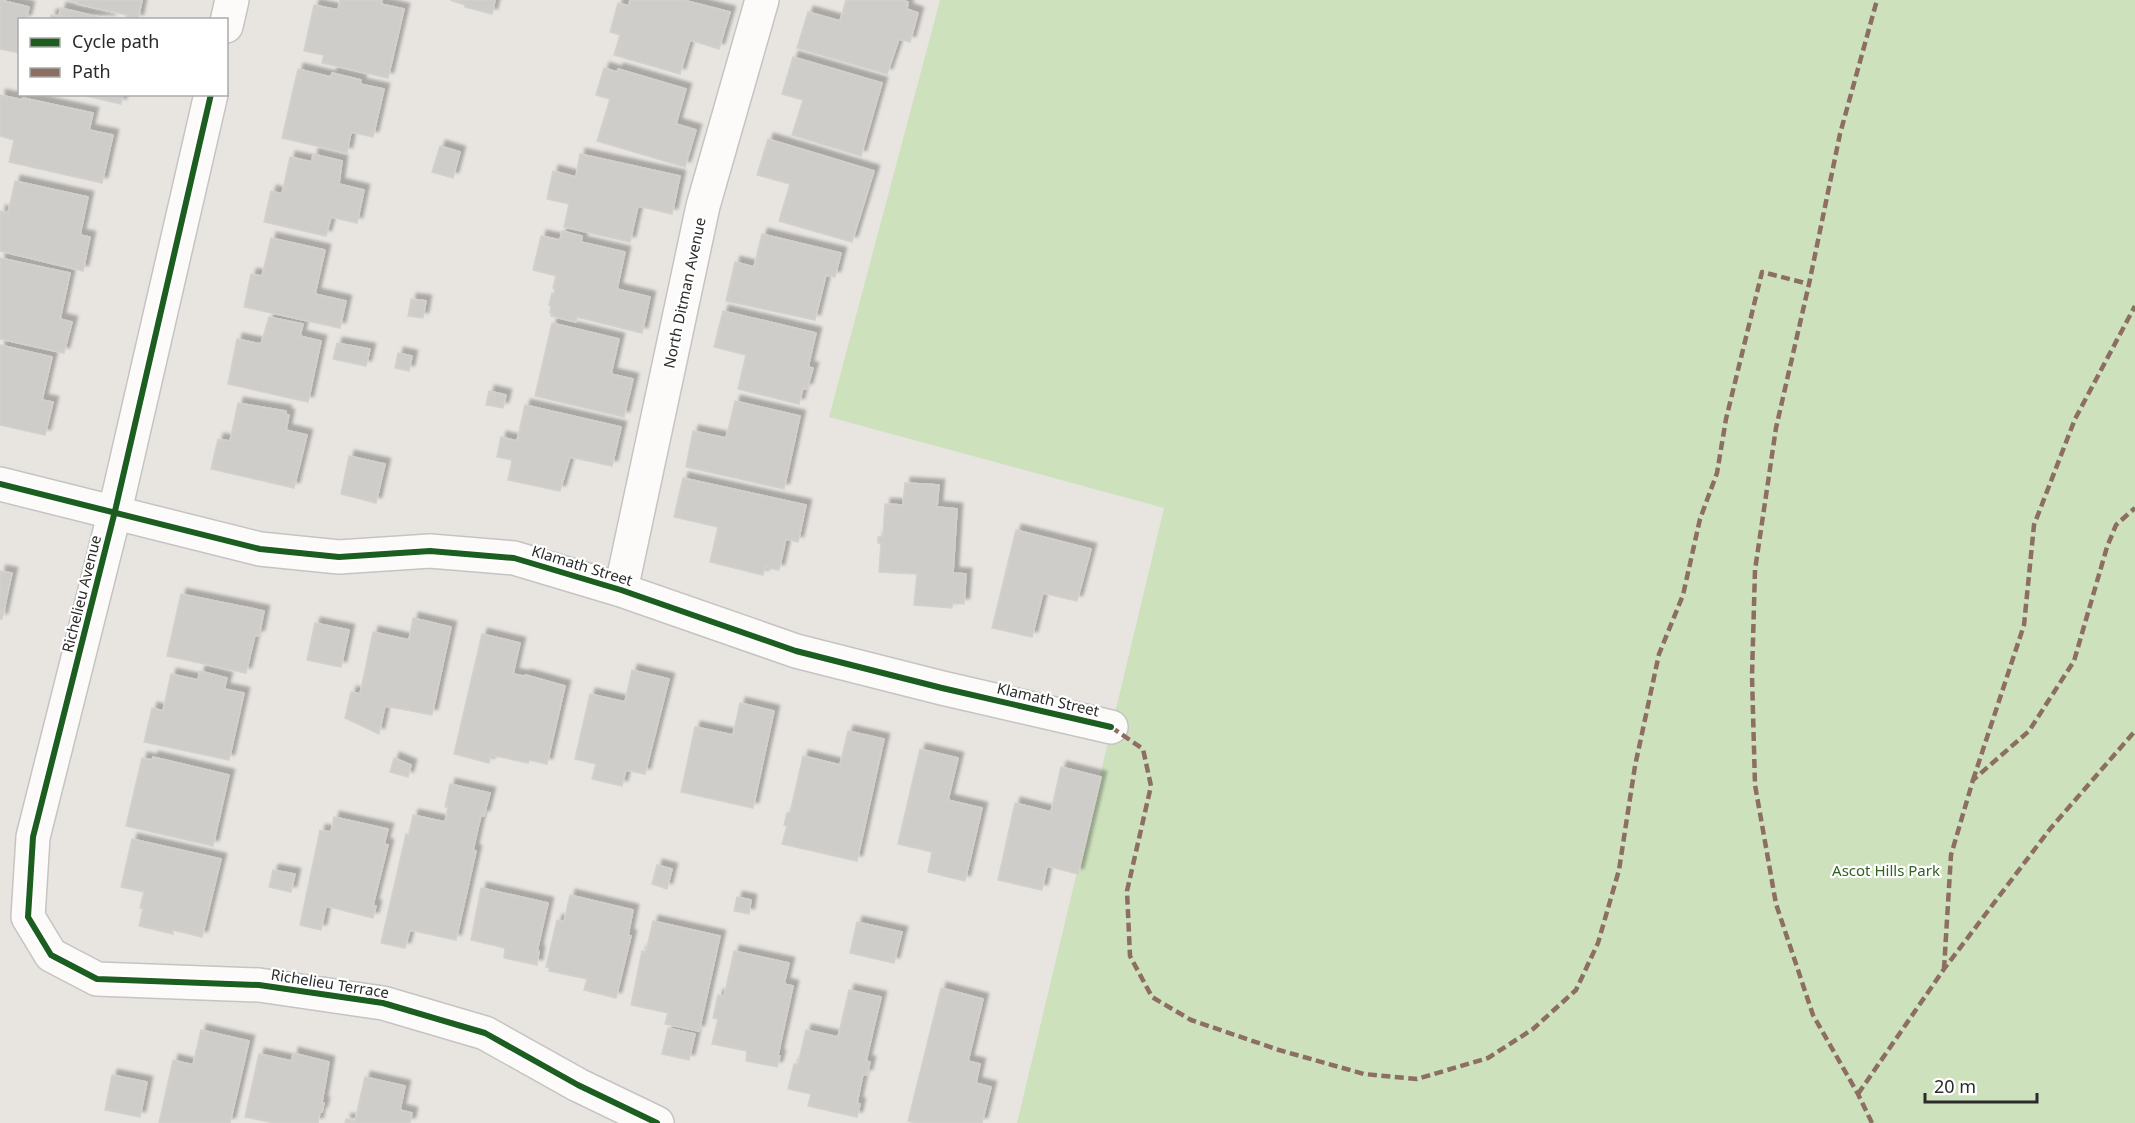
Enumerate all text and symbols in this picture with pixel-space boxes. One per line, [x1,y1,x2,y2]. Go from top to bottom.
legend [18,18,228,96]
text: Cycle path [72,29,159,53]
text: Path [72,59,111,83]
street label: North Ditman Avenue [658,216,710,370]
street label: Richelieu Avenue [57,533,105,654]
street label: Klamath Street [529,540,636,590]
street label: Klamath Street [995,678,1102,721]
park label: Ascot Hills Park [1832,860,1940,880]
street label: Richelieu Terrace [270,964,391,1002]
scale bar [1925,1066,2038,1104]
text: 20 m [1934,1074,1976,1098]

